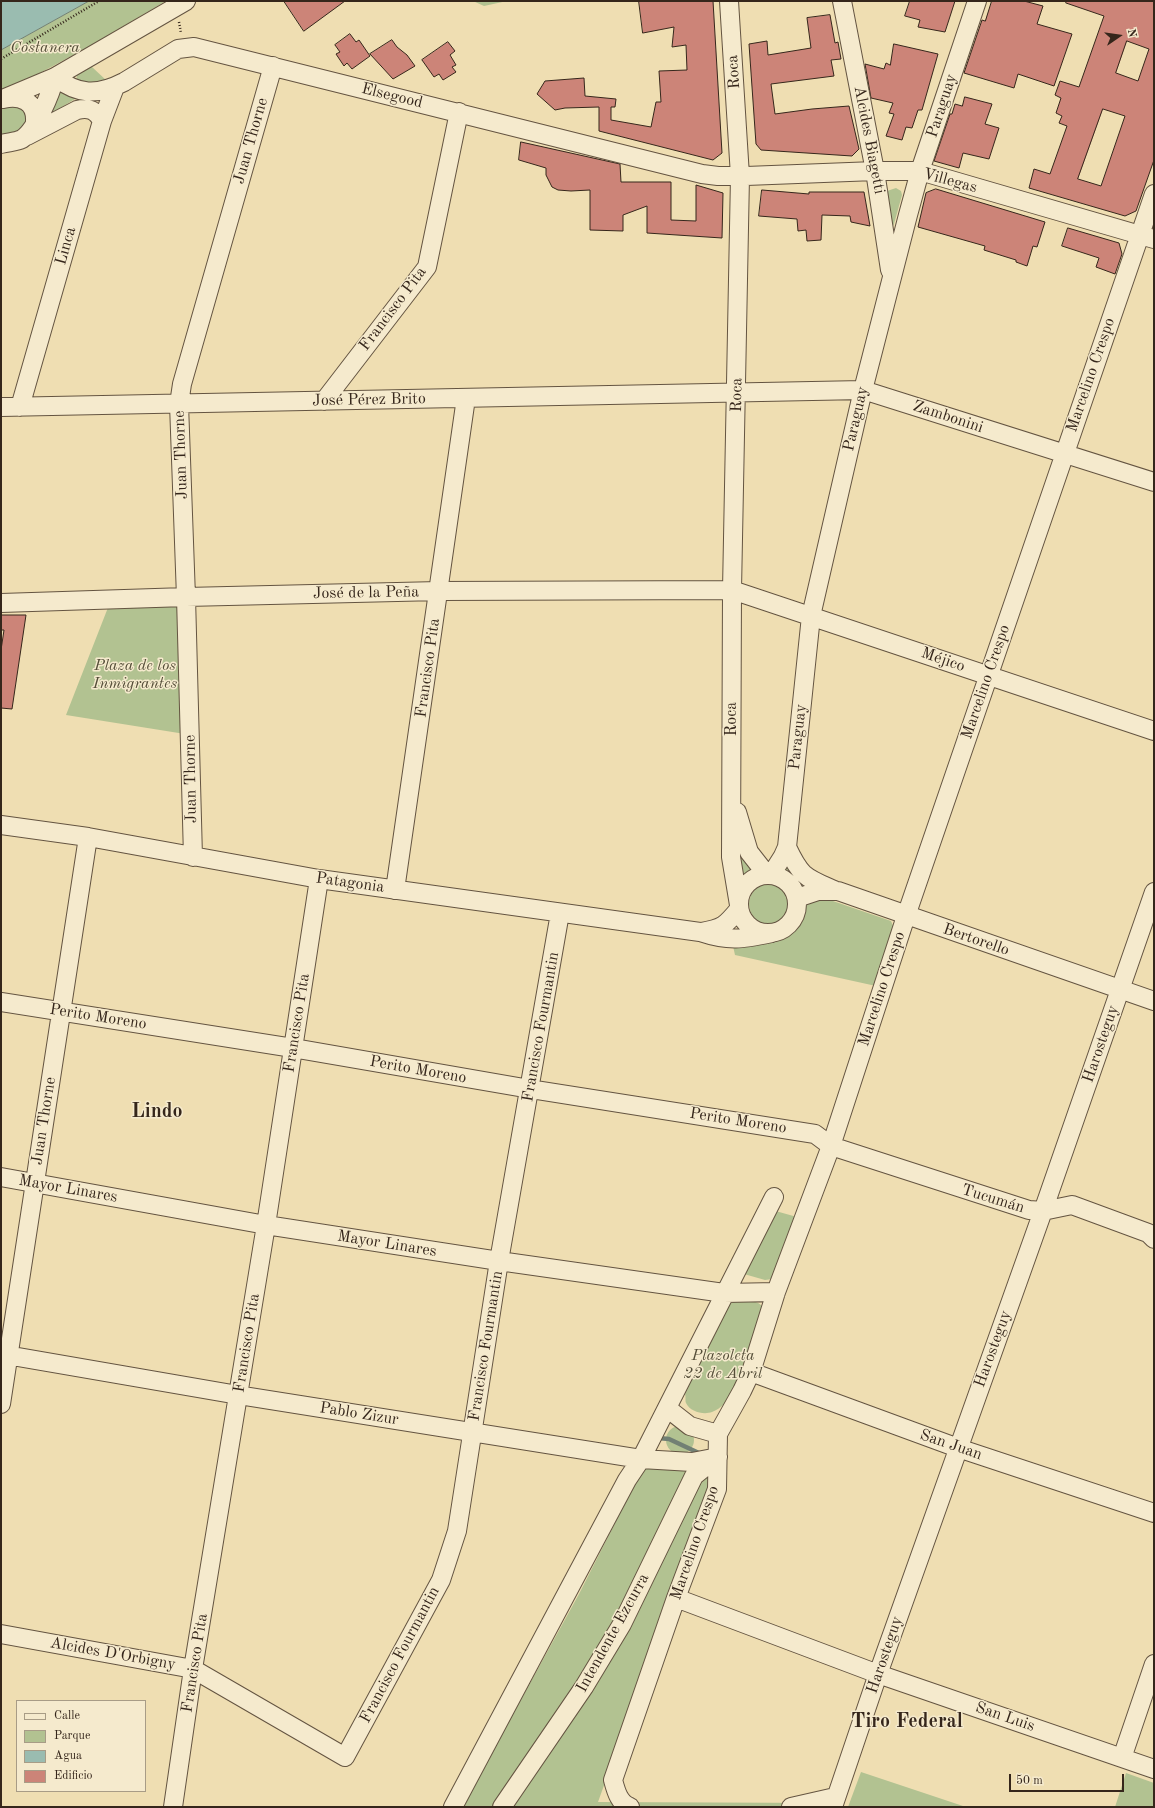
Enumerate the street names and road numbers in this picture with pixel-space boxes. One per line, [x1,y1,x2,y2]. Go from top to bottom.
street label: Roca [723,54,745,90]
street label: Paraguay [923,72,961,140]
street label: Elsegood [359,79,425,113]
street label: Alcides Biagetti [849,84,889,196]
street label: Juan Thorne [230,96,272,186]
street label: Villegas [921,165,979,197]
street label: Linca [51,225,81,267]
street label: Francisco Pita [355,263,431,355]
street label: Marcelino Crespo [1062,315,1120,435]
street label: Roca [727,378,747,412]
street label: Paraguay [839,385,873,453]
street label: José Pérez Brito [312,389,426,411]
street label: Zambonini [910,397,986,437]
street label: Juan Thorne [170,410,192,500]
street label: José de la Peña [313,582,419,604]
street label: Francisco Pita [412,617,444,719]
street label: Marcelino Crespo [957,622,1015,742]
street label: Méjico [919,644,967,676]
street label: Roca [722,702,742,736]
street label: Paraguay [785,703,811,771]
street label: Juan Thorne [181,734,201,824]
street label: Patagonia [314,869,386,897]
street label: Bertorello [940,920,1012,960]
street label: Marcelino Crespo [854,929,910,1049]
street label: Francisco Fourmantin [518,950,564,1104]
street label: Francisco Pita [280,972,314,1074]
street label: Perito Moreno [48,1000,148,1034]
street label: Harosteguy [1079,1003,1123,1085]
street label: Perito Moreno [368,1052,468,1088]
street label: Juan Thorne [28,1076,60,1166]
street label: Perito Moreno [688,1104,788,1138]
street label: Mayor Linares [17,1171,119,1207]
street label: Tucumán [959,1180,1027,1218]
street label: Mayor Linares [336,1227,438,1261]
street label: Francisco Fourmantin [465,1269,507,1423]
street label: Francisco Pita [230,1292,264,1394]
street label: Harosteguy [970,1308,1016,1390]
street label: Pablo Zizur [318,1398,400,1430]
street label: San Juan [917,1425,985,1465]
street label: Marcelino Crespo [666,1483,724,1603]
street label: Intendente Ezcurra [572,1570,654,1696]
street label: Francisco Fourmantin [356,1583,444,1727]
street label: Francisco Pita [178,1612,212,1714]
street label: Harosteguy [863,1614,907,1696]
street label: Alcides D'Orbigny [49,1633,177,1675]
street label: San Luis [973,1698,1037,1736]

